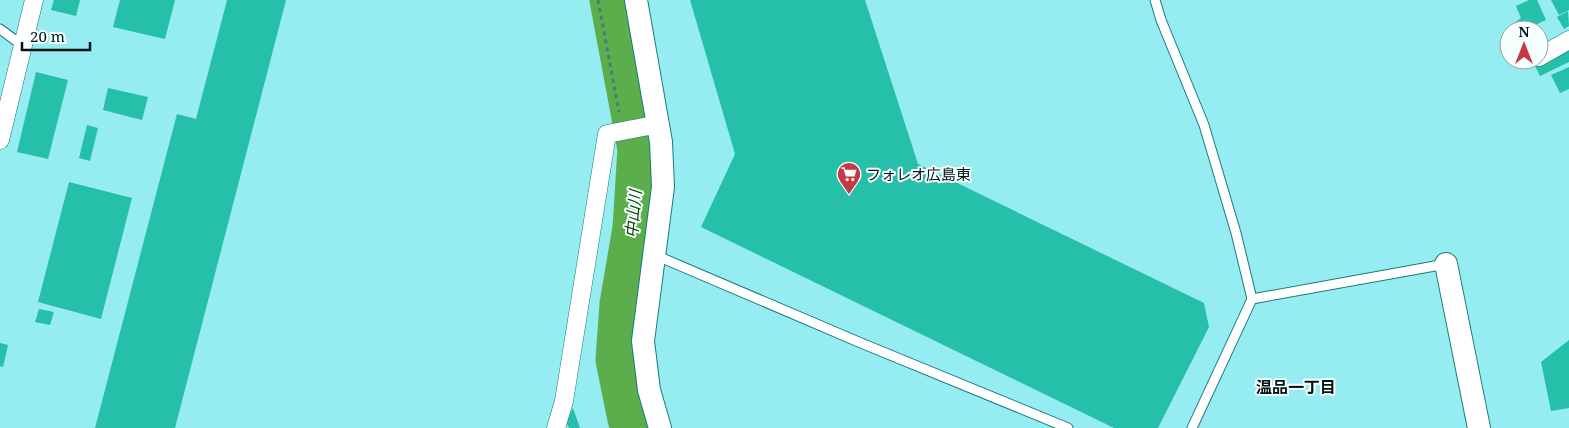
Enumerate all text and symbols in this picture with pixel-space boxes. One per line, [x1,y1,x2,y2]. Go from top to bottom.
scale bar [22,20,90,52]
north arrow [1499,20,1549,70]
text: N [1518,22,1530,41]
text: 20 m [30,26,65,46]
supermarket icon: フォレオ広島東 [836,161,862,195]
place label: フォレオ広島東 [866,164,971,184]
water label: 中山川 [620,187,646,239]
district label: 温品一丁目 [1256,376,1336,398]

